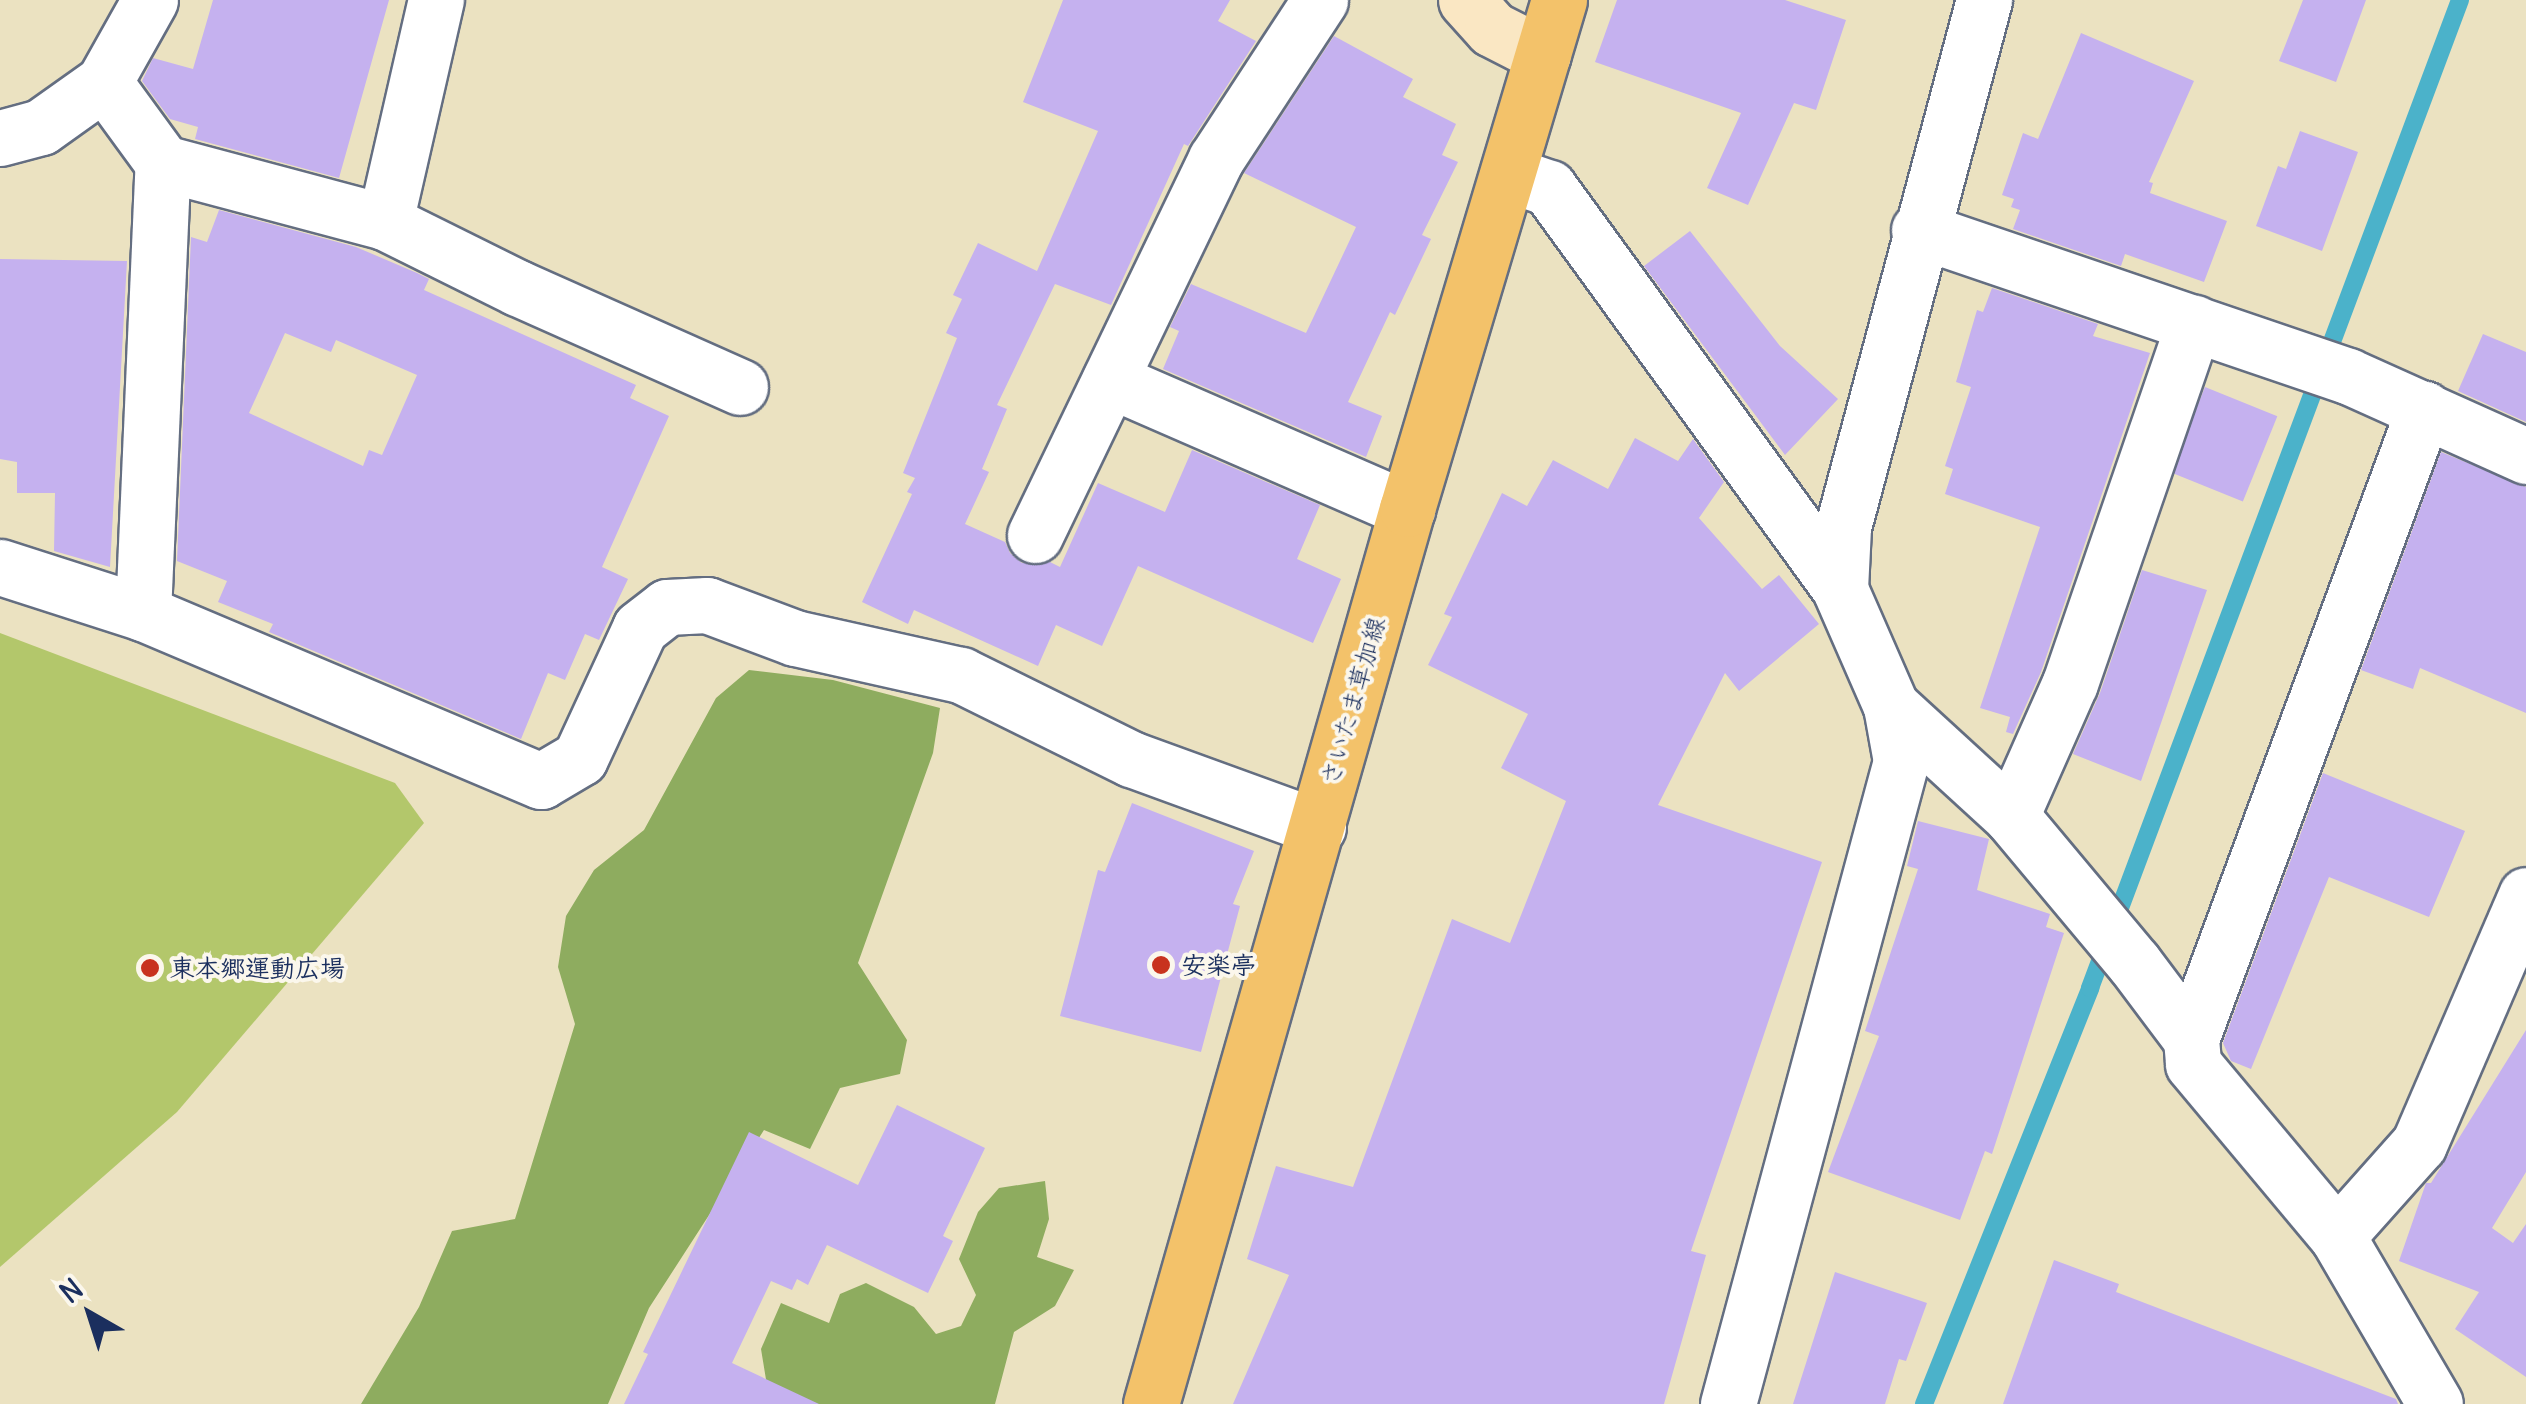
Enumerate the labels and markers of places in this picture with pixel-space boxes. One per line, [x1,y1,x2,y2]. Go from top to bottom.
place label: 安楽亭 [1181,950,1256,980]
place label: 東本郷運動広場 [170,953,345,983]
marker: 安楽亭 [1150,954,1172,976]
marker: 東本郷運動広場 [139,957,161,979]

